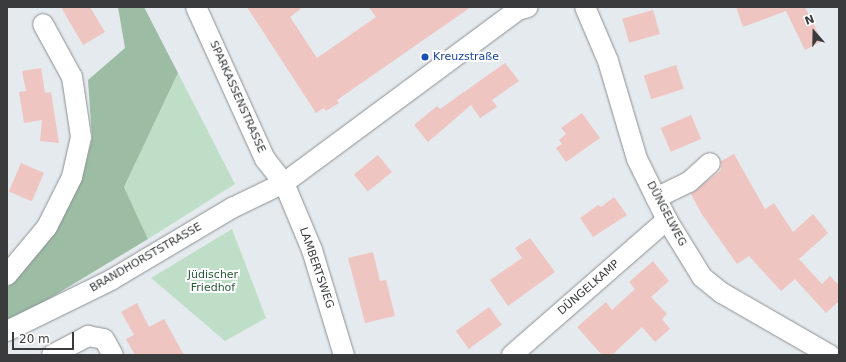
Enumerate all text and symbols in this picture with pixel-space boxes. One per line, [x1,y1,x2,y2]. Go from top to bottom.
north arrow [794,12,834,52]
text: N [803,13,816,28]
street label: SPARKASSENSTRASSE [206,39,268,155]
place label: Kreuzstraße [433,50,499,64]
marker: Kreuzstraße [420,52,430,62]
street label: DÜNGELWEG [643,179,689,249]
street label: BRANDHORSTSTRASSE [88,221,204,295]
street label: LAMBERTSWEG [296,226,336,310]
street label: DÜNGELKAMP [556,258,622,318]
park label: Jüdischer Friedhof [188,269,238,295]
scale bar [14,324,76,350]
text: 20 m [19,332,50,346]

